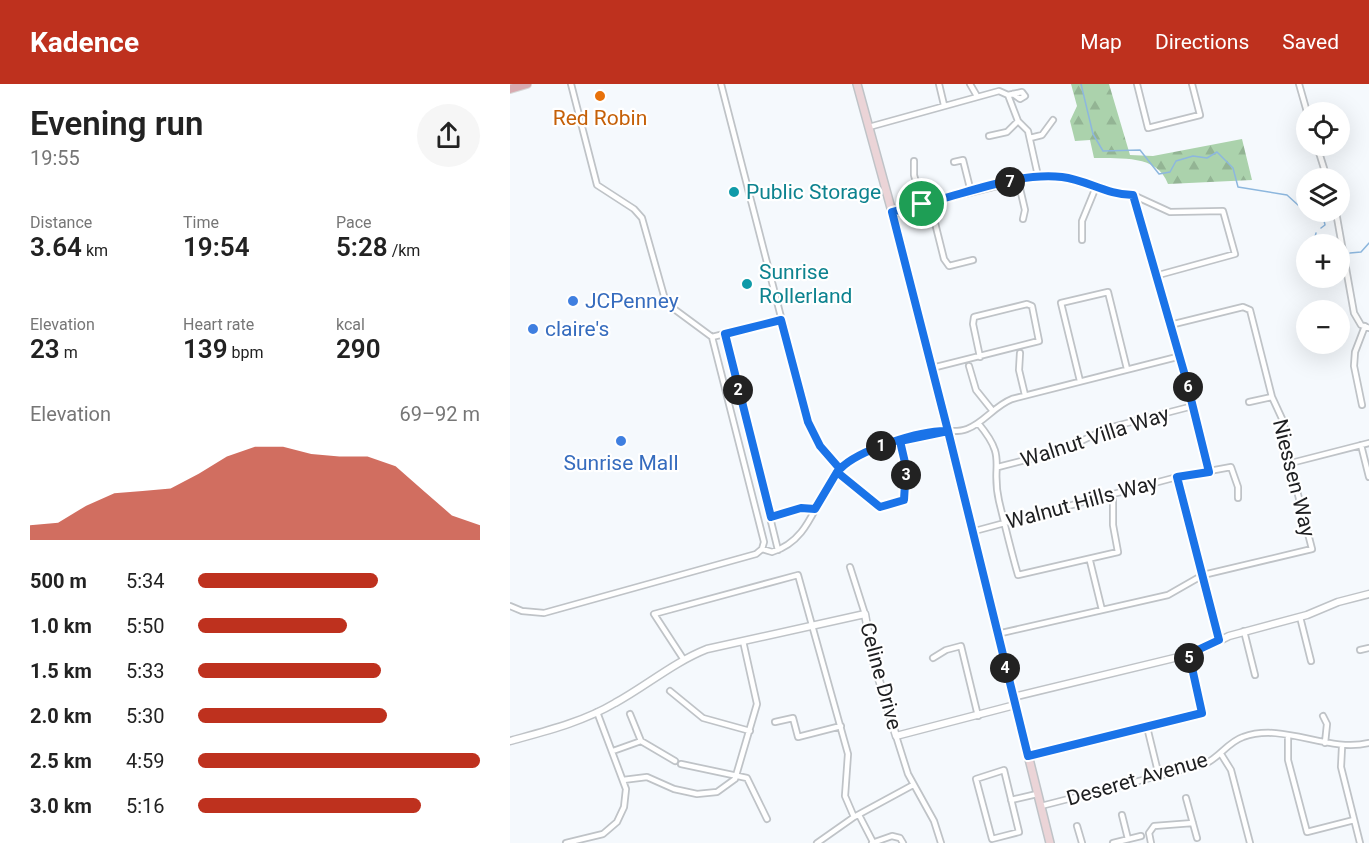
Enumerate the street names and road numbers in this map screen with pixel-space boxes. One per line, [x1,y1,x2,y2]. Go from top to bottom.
street label: Walnut Villa Way [1018,402,1172,472]
street label: Niessen Way [1268,417,1320,539]
street label: Walnut Hills Way [1004,470,1160,534]
street label: Celine Drive [855,620,907,732]
street label: Deseret Avenue [1064,747,1210,811]

